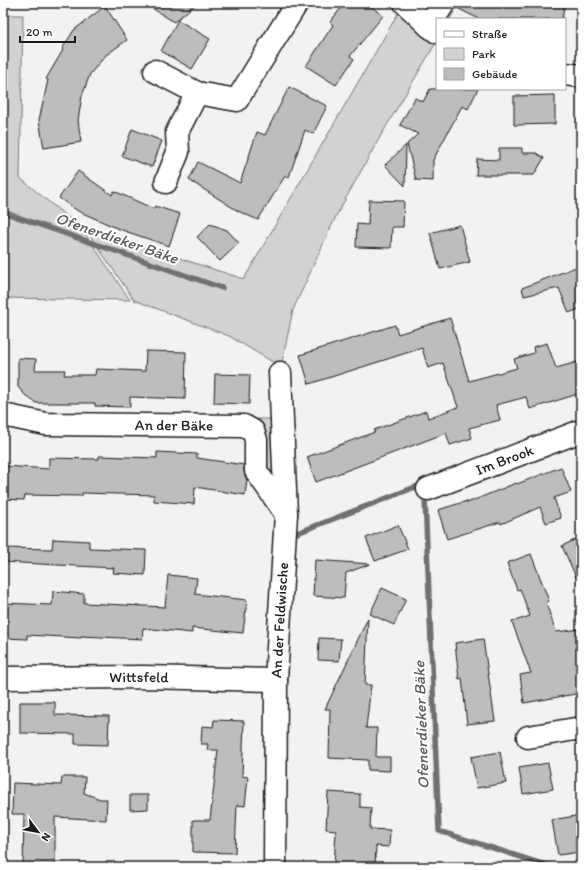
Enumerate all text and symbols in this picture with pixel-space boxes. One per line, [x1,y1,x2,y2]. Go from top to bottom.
scale bar [20,18,75,44]
legend [436,18,566,90]
text: 20 m [26,25,53,39]
text: Straße [472,27,507,41]
text: Park [472,47,496,61]
text: Gebäude [472,67,517,81]
water label: Ofenerdieker Bäke [53,208,182,268]
street label: An der Bäke [135,416,213,435]
street label: Im Brook [473,441,536,479]
street label: An der Feldwische [267,562,292,678]
water label: Ofenerdieker Bäke [409,659,433,789]
street label: Wittsfeld [109,668,170,687]
north arrow [18,812,58,852]
text: N [39,830,54,844]

